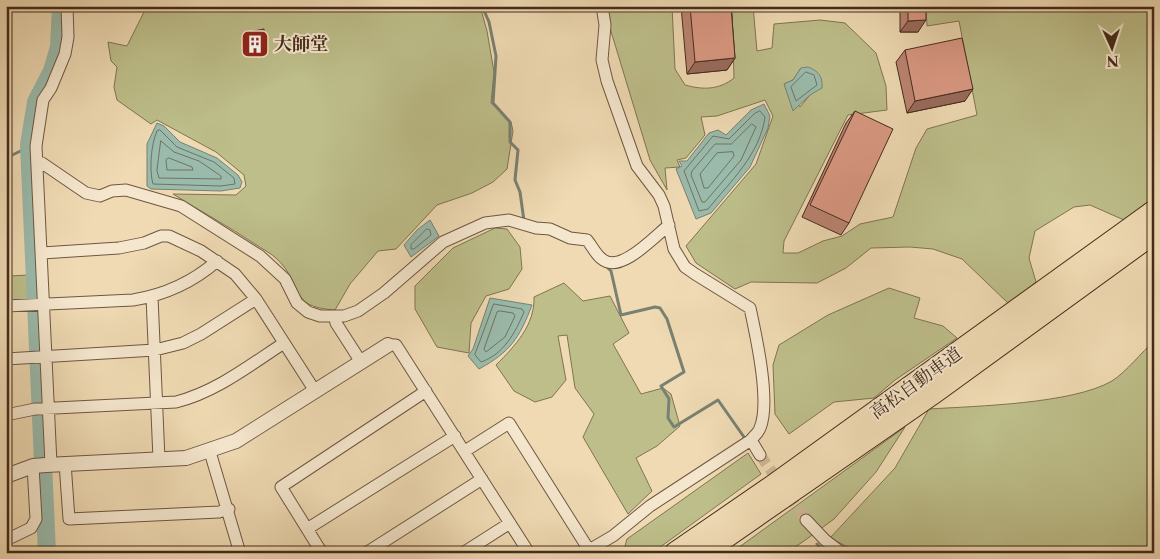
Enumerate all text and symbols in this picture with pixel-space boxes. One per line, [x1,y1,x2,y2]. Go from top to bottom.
north arrow [1088,22,1138,72]
building icon: 大師堂 [240,29,270,59]
place label: 大師堂 [274,33,328,55]
text: N [1106,52,1119,70]
street label: 高松自動車道 [866,342,966,424]

